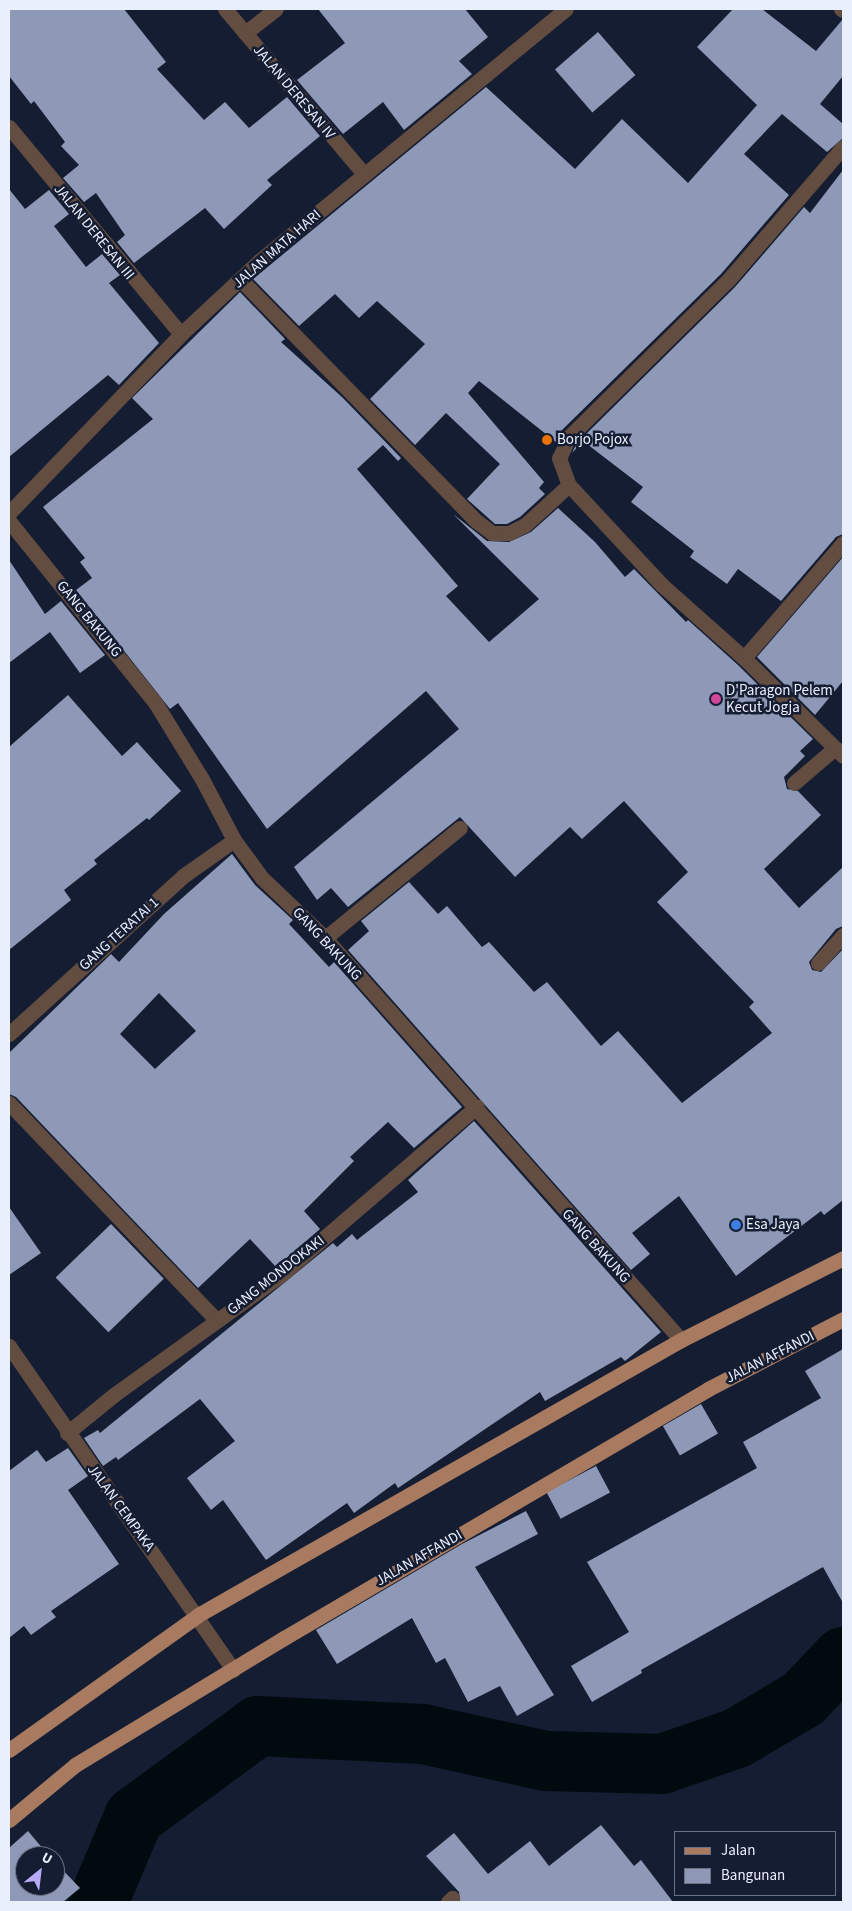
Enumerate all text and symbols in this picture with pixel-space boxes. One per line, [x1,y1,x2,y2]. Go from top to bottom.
street label: JALAN DERESAN IV [249,41,339,143]
street label: JALAN DERESAN III [50,181,138,283]
street label: JALAN MATA HARI [229,206,325,292]
place label: Borjo Pojox [557,431,629,449]
marker: Borjo Pojox [541,434,553,446]
street label: GANG BAKUNG [53,577,125,661]
place label: D'Paragon Pelem Kecut Jogja [726,681,833,716]
marker: D'Paragon Pelem Kecut Jogja [710,693,722,705]
street label: GANG TERATAI 1 [75,894,163,974]
street label: GANG BAKUNG [289,904,365,984]
street label: GANG BAKUNG [558,1205,634,1287]
place label: Esa Jaya [746,1216,800,1234]
marker: Esa Jaya [730,1219,742,1231]
street label: GANG MONDOKAKI [224,1231,328,1319]
street label: JALAN AFFANDI [723,1327,817,1387]
street label: JALAN CEMPAKA [83,1461,159,1555]
street label: JALAN AFFANDI [373,1526,465,1590]
legend [674,1831,837,1896]
text: Jalan [721,1840,755,1861]
north arrow [15,1846,65,1896]
text: U [38,1848,56,1870]
text: Bangunan [721,1865,785,1886]

